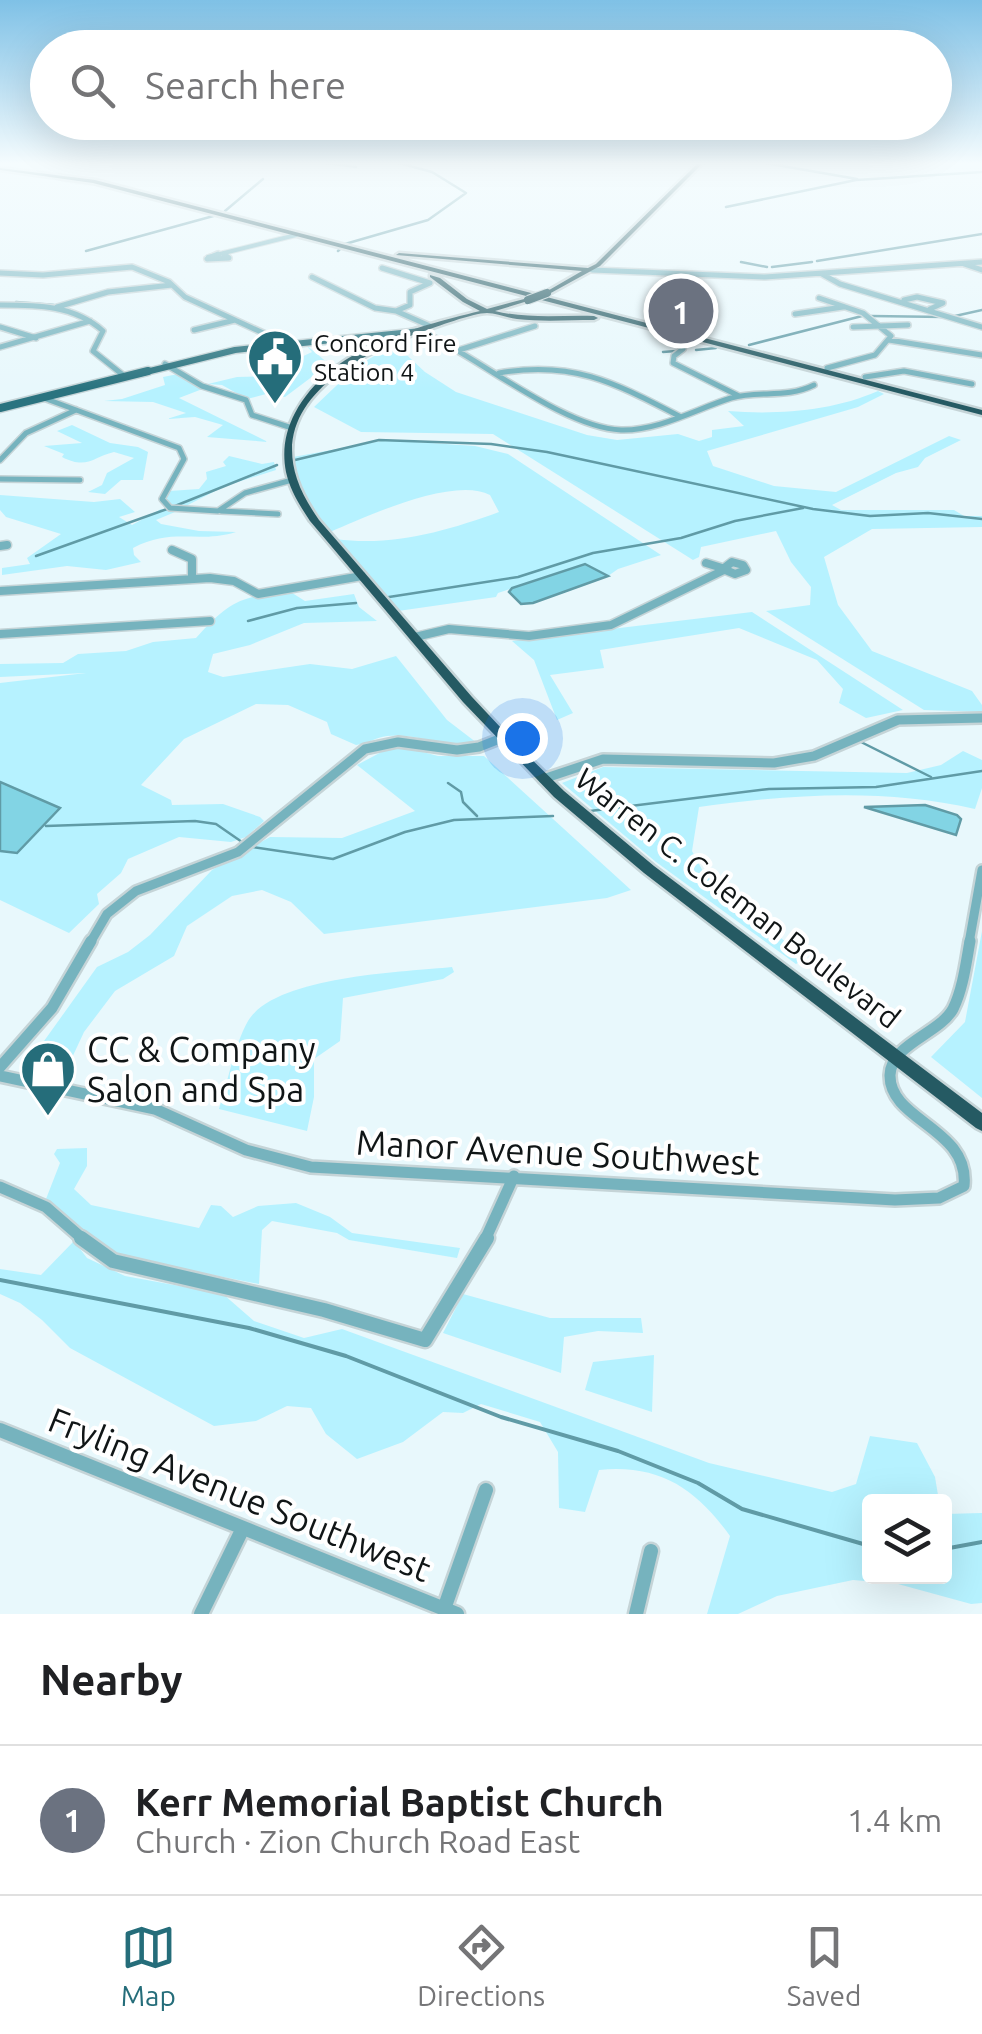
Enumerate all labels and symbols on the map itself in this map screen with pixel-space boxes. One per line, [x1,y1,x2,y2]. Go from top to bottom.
pin: 1 [648,274,714,348]
public building icon: Concord Fire Station 4 [245,327,305,406]
place label: Concord Fire Station 4 [314,329,457,386]
your location [497,713,548,764]
street label: Warren C. Coleman Boulevard [569,761,907,1035]
place label: CC & Company Salon and Spa [87,1029,316,1109]
shop icon: CC & Company Salon and Spa [18,1039,78,1118]
street label: Manor Avenue Southwest [355,1121,761,1183]
street label: Fryling Avenue Southwest [43,1399,437,1589]

